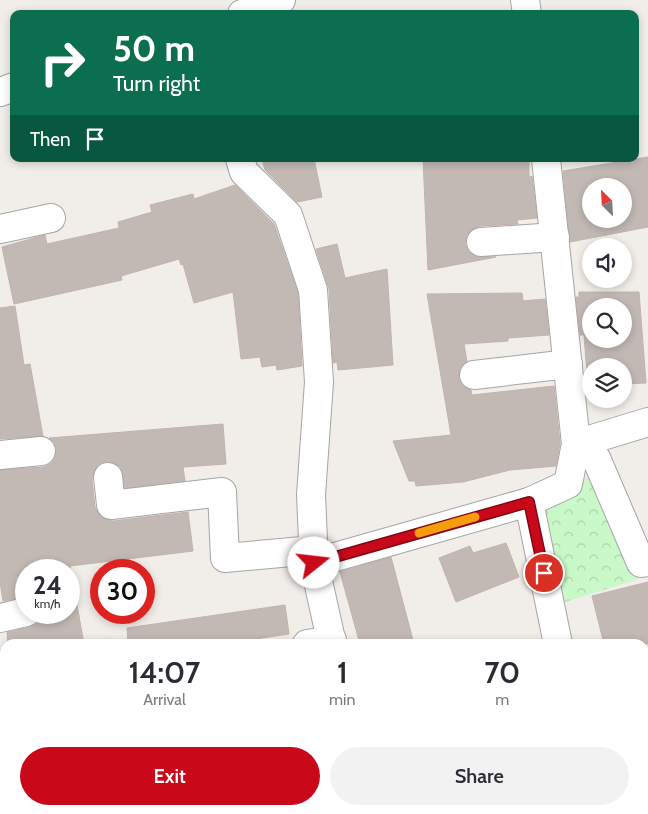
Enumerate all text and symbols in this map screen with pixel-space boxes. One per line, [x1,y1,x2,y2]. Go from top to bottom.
text: 50 m [113,27,195,70]
icon: right [30,30,95,95]
text: Turn right [113,70,200,97]
icon: arrive [81,125,109,153]
text: Then [30,128,71,151]
north arrow [582,178,632,228]
map controls [582,178,632,408]
button: sound [582,238,632,288]
button: search [582,298,632,348]
button: layers [582,358,632,408]
position arrow [287,536,339,588]
pin [523,552,565,594]
speed limit sign: 30 [90,559,155,624]
icon: arrive [530,559,558,587]
text: 24 [33,570,62,600]
text: km/h [34,596,61,611]
text: 14:07 [129,654,200,691]
text: 1 [337,654,348,691]
text: 70 [484,654,520,691]
text: Arrival [143,690,186,709]
text: min [329,690,355,709]
text: m [495,690,509,709]
button: Exit [20,747,320,805]
button: Share [330,747,629,805]

